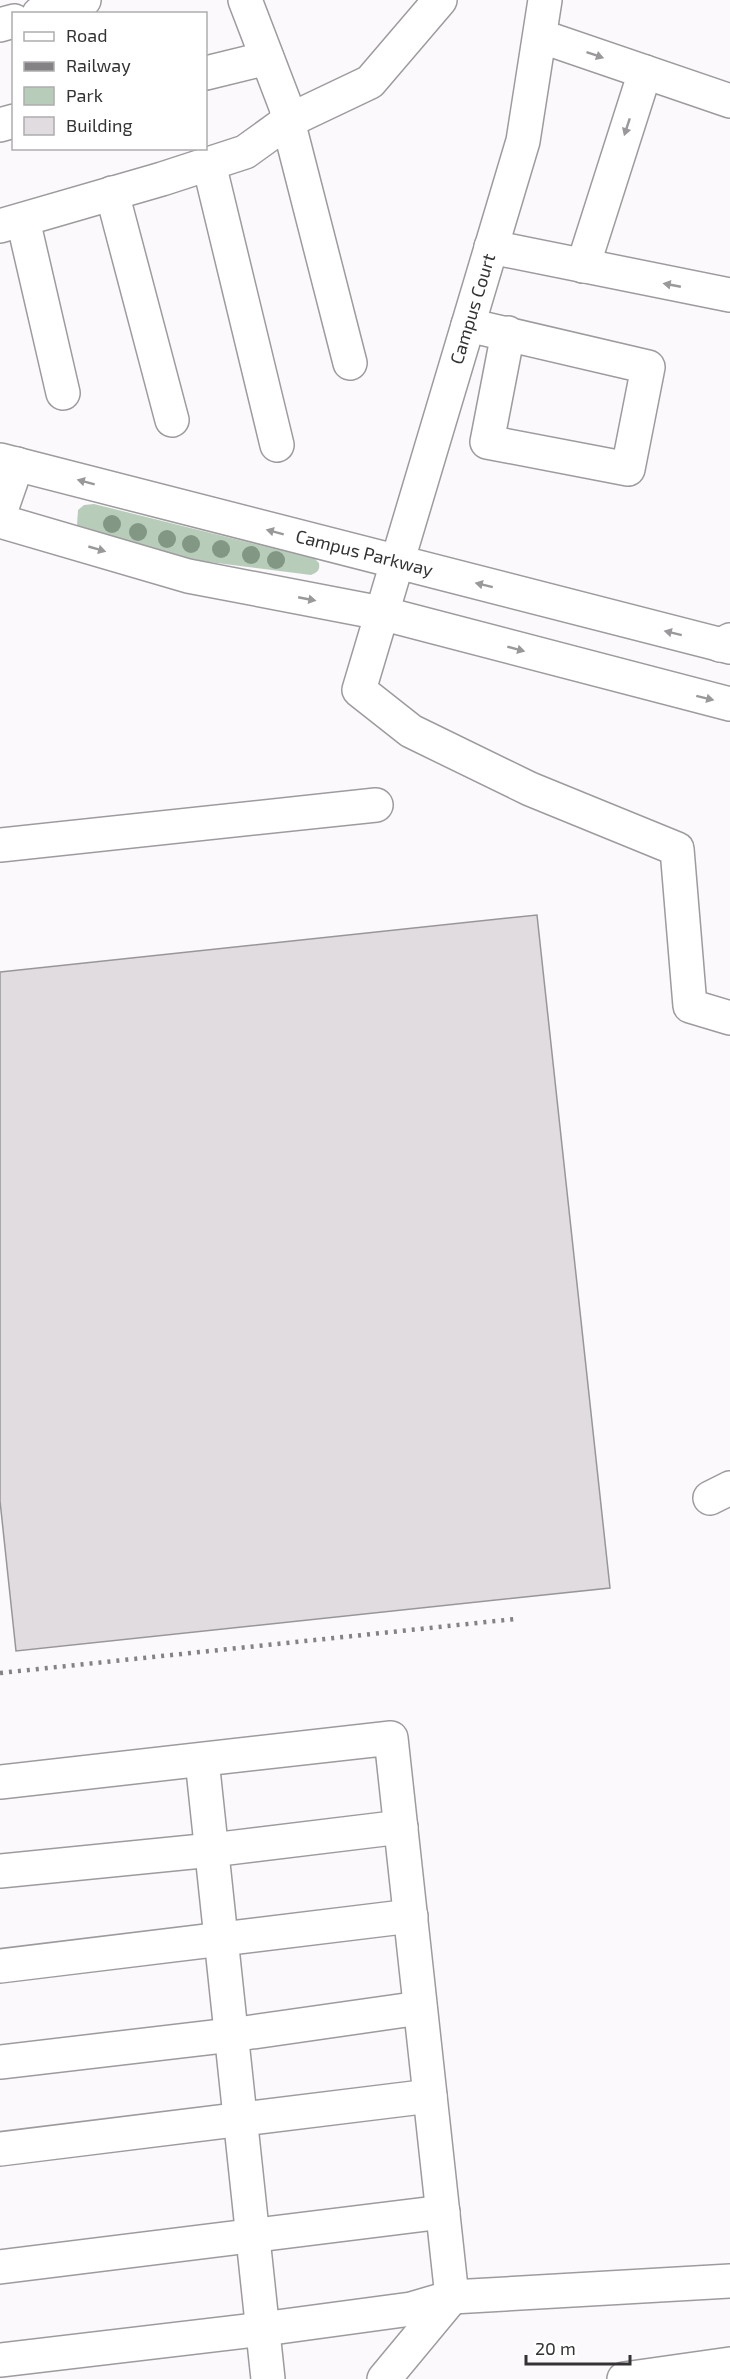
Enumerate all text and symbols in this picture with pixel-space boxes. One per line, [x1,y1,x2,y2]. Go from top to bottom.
legend [12,12,207,150]
text: Road [66,24,107,46]
one-way arrow [586,50,604,60]
text: Railway [66,54,131,76]
text: Park [66,84,103,106]
text: Building [66,114,133,136]
one-way arrow [622,118,631,136]
street label: Campus Court [445,251,499,367]
one-way arrow [663,280,682,289]
one-way arrow [77,477,95,487]
street label: Campus Parkway [294,524,436,581]
one-way arrow [266,526,284,536]
one-way arrow [88,545,106,554]
one-way arrow [475,580,493,590]
one-way arrow [297,595,316,604]
one-way arrow [664,628,682,637]
one-way arrow [507,645,526,655]
one-way arrow [696,694,714,704]
scale bar [526,2328,630,2366]
text: 20 m [535,2337,576,2359]

